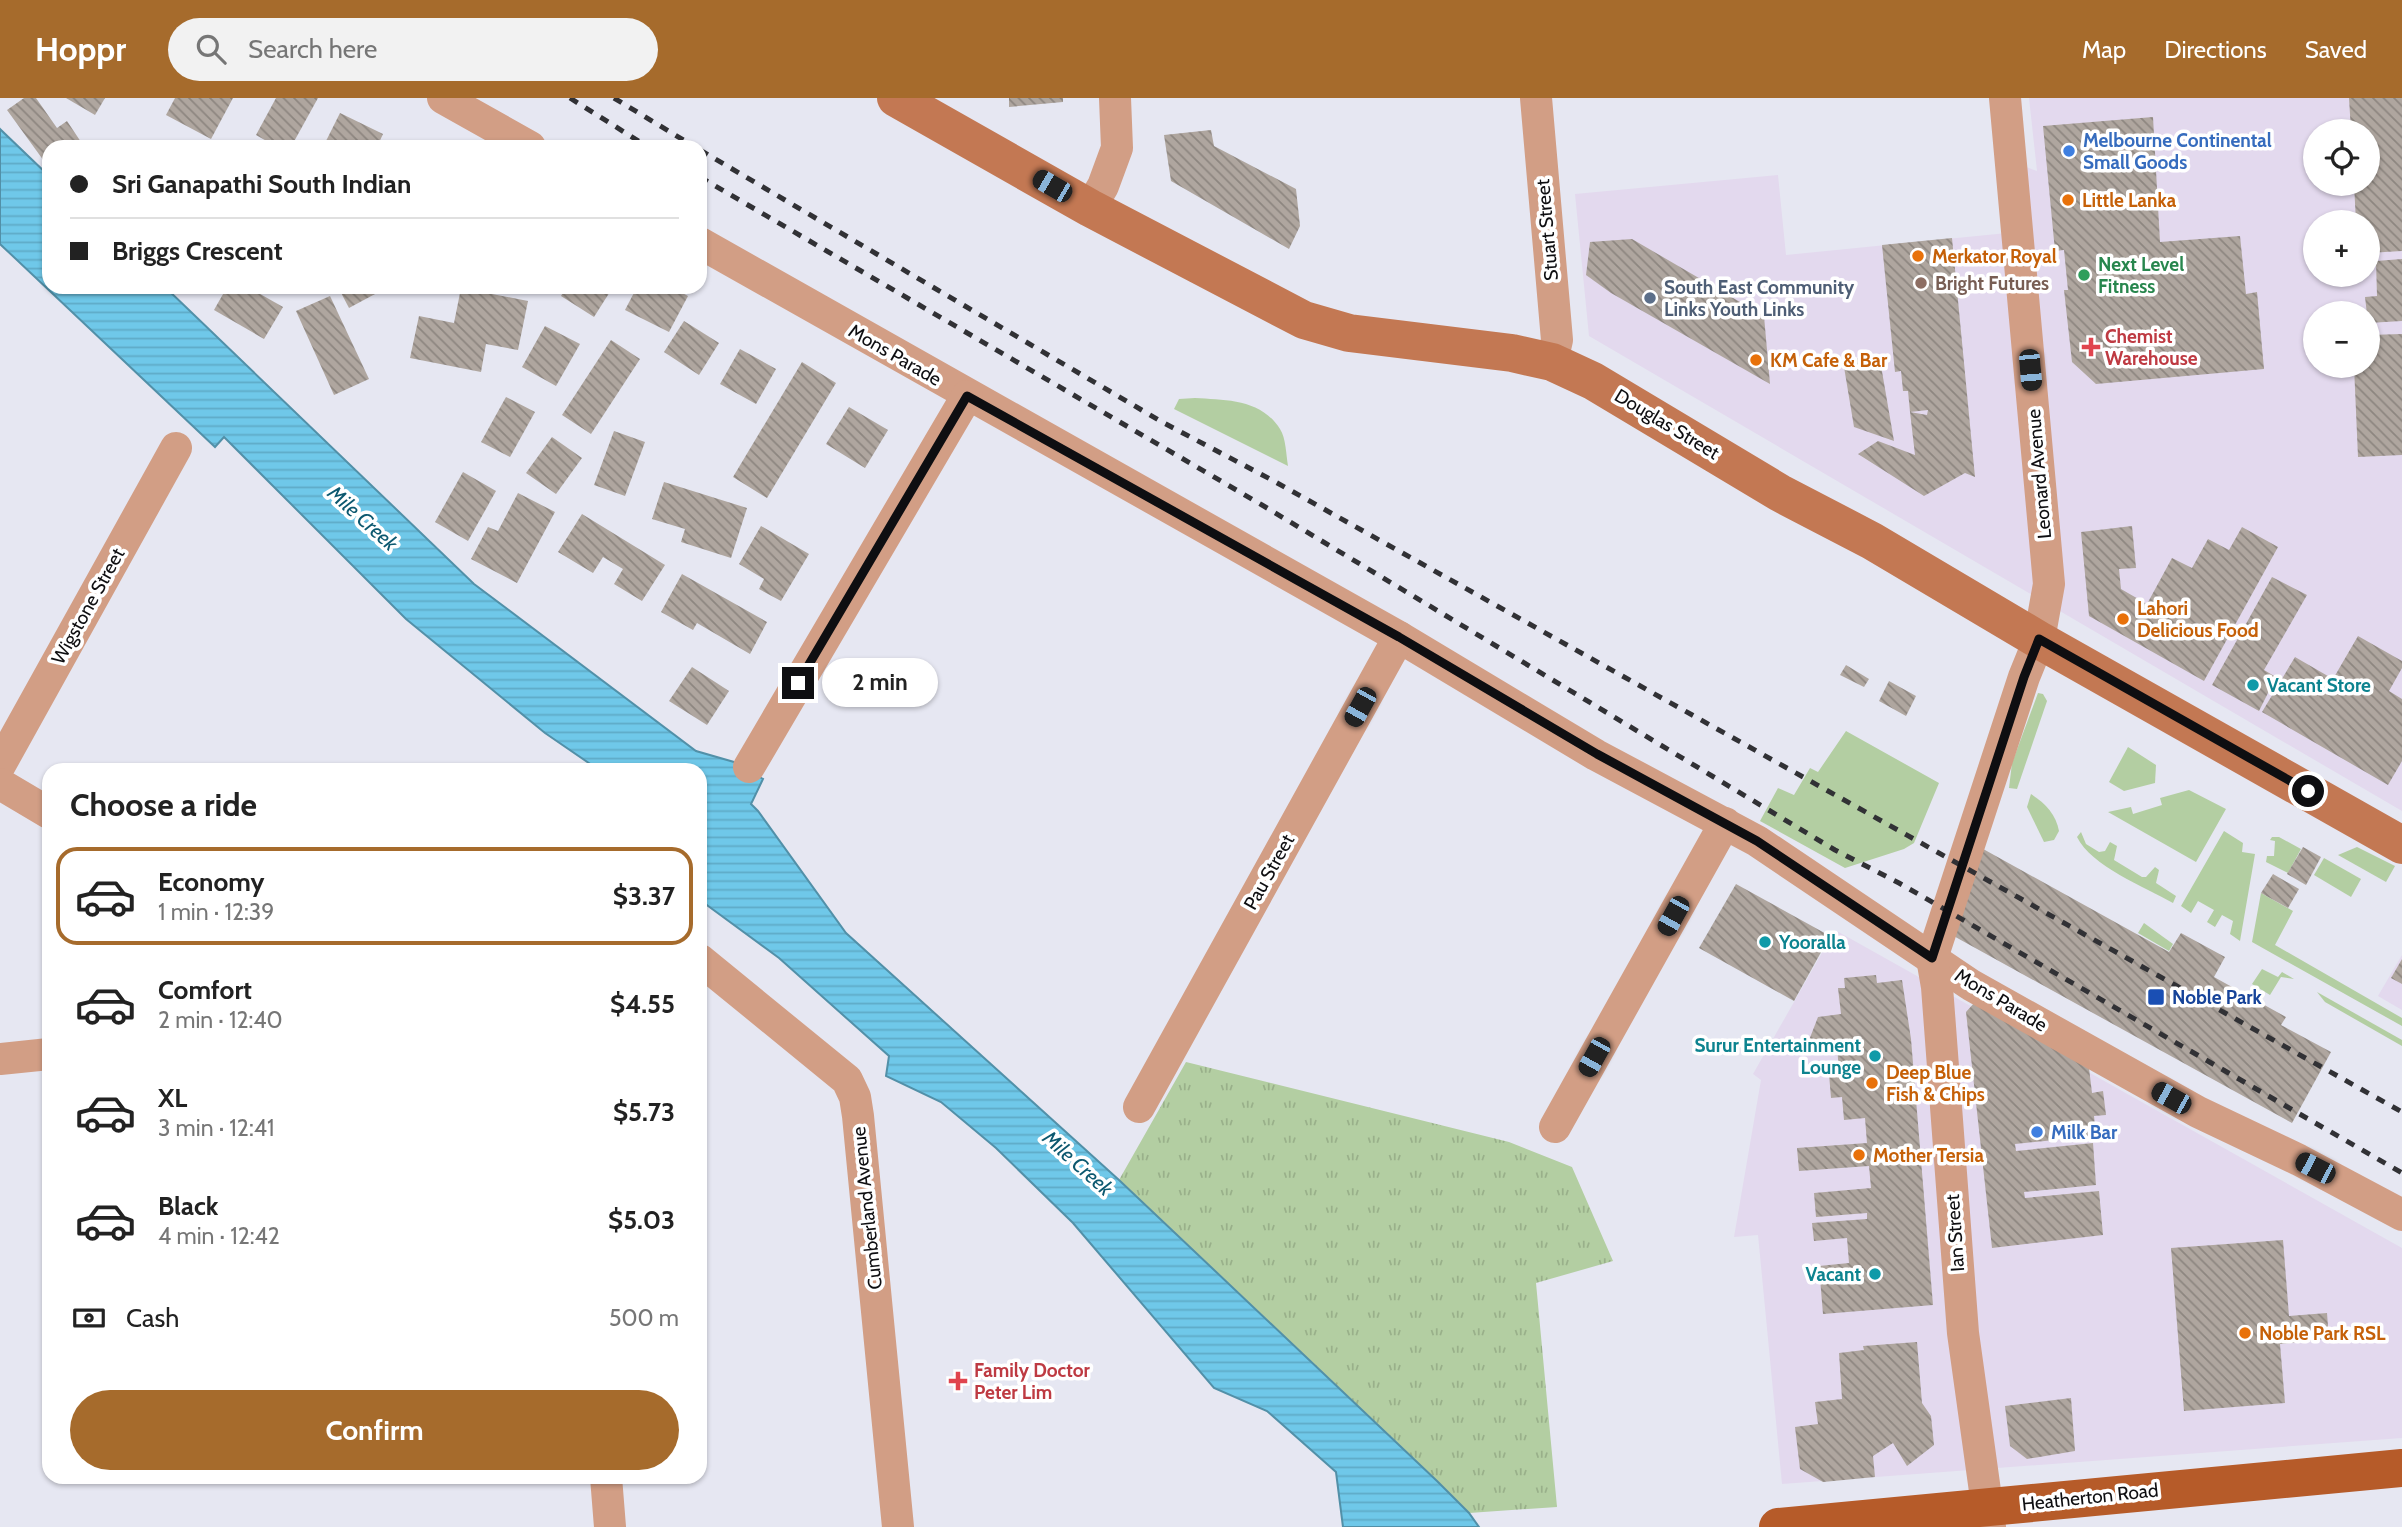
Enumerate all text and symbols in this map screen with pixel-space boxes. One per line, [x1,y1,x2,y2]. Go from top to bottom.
search box [168,18,658,81]
text: Hoppr [35,29,126,69]
icon: search [192,30,230,68]
text: Search here [248,33,377,65]
text: Map [2082,35,2126,64]
text: Directions [2164,35,2267,64]
text: Saved [2305,35,2367,64]
map controls [2303,119,2380,378]
button: locate [2303,119,2380,196]
place label: Melbourne Continental Small Goods [2083,129,2272,174]
marker: Melbourne Continental Small Goods [2061,143,2077,159]
car [1029,166,1076,206]
text: Sri Ganapathi South Indian [112,168,411,200]
street label: Stuart Street [1531,178,1563,282]
place label: Little Lanka [2082,189,2177,212]
marker: Little Lanka [2060,192,2076,208]
button: + [2303,210,2380,287]
text: Briggs Crescent [112,235,283,267]
place label: Merkator Royal [1932,245,2057,268]
marker: Merkator Royal [1910,248,1926,264]
place label: Next Level Fitness [2098,253,2184,298]
marker: Next Level Fitness [2076,267,2092,283]
place label: Bright Futures [1935,272,2049,295]
marker: Bright Futures [1913,275,1929,291]
place label: South East Community Links Youth Links [1664,276,1855,321]
marker: South East Community Links Youth Links [1642,290,1658,306]
button: − [2303,301,2380,378]
street label: Mons Parade [844,319,946,391]
place label: Chemist Warehouse [2105,325,2198,370]
marker: Chemist Warehouse [2083,339,2099,355]
car [2018,348,2043,392]
place label: KM Cafe & Bar [1770,349,1888,372]
marker: KM Cafe & Bar [1748,352,1764,368]
street label: Douglas Street [1610,384,1724,465]
street label: Leonard Avenue [2022,408,2056,540]
water label: Mile Creek [322,480,404,556]
street label: Wigstone Street [47,543,130,668]
place label: Lahori Delicious Food [2137,597,2259,642]
marker: Lahori Delicious Food [2115,611,2131,627]
callout: 2 min [822,658,938,708]
route end [782,667,814,699]
text: 2 min [852,668,908,696]
place label: Vacant Store [2267,674,2371,697]
marker: Vacant Store [2245,677,2261,693]
car [1341,684,1380,730]
route start [2292,775,2324,807]
text: Choose a ride [70,785,257,824]
street label: Pau Street [1239,830,1299,914]
icon: car [74,865,137,928]
text: Economy [158,866,264,898]
text: $3.37 [613,880,675,912]
car [1654,893,1693,939]
text: 1 min · 12:39 [158,898,274,926]
place label: Yooralla [1778,931,1846,954]
marker: Yooralla [1757,934,1773,950]
street label: Mons Parade [1951,964,2051,1037]
icon: car [74,973,137,1036]
text: Comfort [158,974,252,1006]
place label: Noble Park [2172,986,2263,1009]
marker: Noble Park [2146,987,2166,1007]
text: $4.55 [610,988,675,1020]
text: 2 min · 12:40 [158,1006,283,1034]
car [1575,1034,1614,1080]
place label: Surur Entertainment Lounge [1694,1034,1861,1079]
marker: Surur Entertainment Lounge [1867,1048,1883,1064]
place label: Deep Blue Fish & Chips [1886,1061,1985,1106]
marker: Deep Blue Fish & Chips [1864,1075,1880,1091]
car [2148,1079,2195,1117]
icon: car [74,1081,137,1144]
text: XL [158,1082,187,1114]
text: $5.73 [613,1096,675,1128]
text: 3 min · 12:41 [158,1114,274,1142]
place label: Milk Bar [2051,1121,2118,1144]
marker: Milk Bar [2029,1124,2045,1140]
street label: Cumberland Avenue [847,1125,887,1291]
water label: Mile Creek [1037,1125,1119,1201]
place label: Mother Tersia [1873,1144,1984,1167]
marker: Mother Tersia [1851,1147,1867,1163]
car [2292,1149,2339,1187]
icon: car [74,1189,137,1252]
text: Black [158,1190,218,1222]
street label: Ian Street [1941,1193,1969,1272]
text: $5.03 [608,1204,675,1236]
text: 4 min · 12:42 [158,1222,280,1250]
place label: Vacant [1806,1263,1861,1286]
marker: Vacant [1867,1266,1883,1282]
icon: cash [70,1299,108,1337]
text: Cash [126,1302,179,1334]
text: 500 m [609,1304,679,1332]
place label: Noble Park RSL [2259,1322,2386,1345]
marker: Noble Park RSL [2237,1325,2253,1341]
place label: Family Doctor Peter Lim [974,1359,1091,1404]
marker: Family Doctor Peter Lim [948,1371,968,1391]
button: Confirm [70,1390,679,1470]
street label: Heatherton Road [2021,1478,2159,1516]

